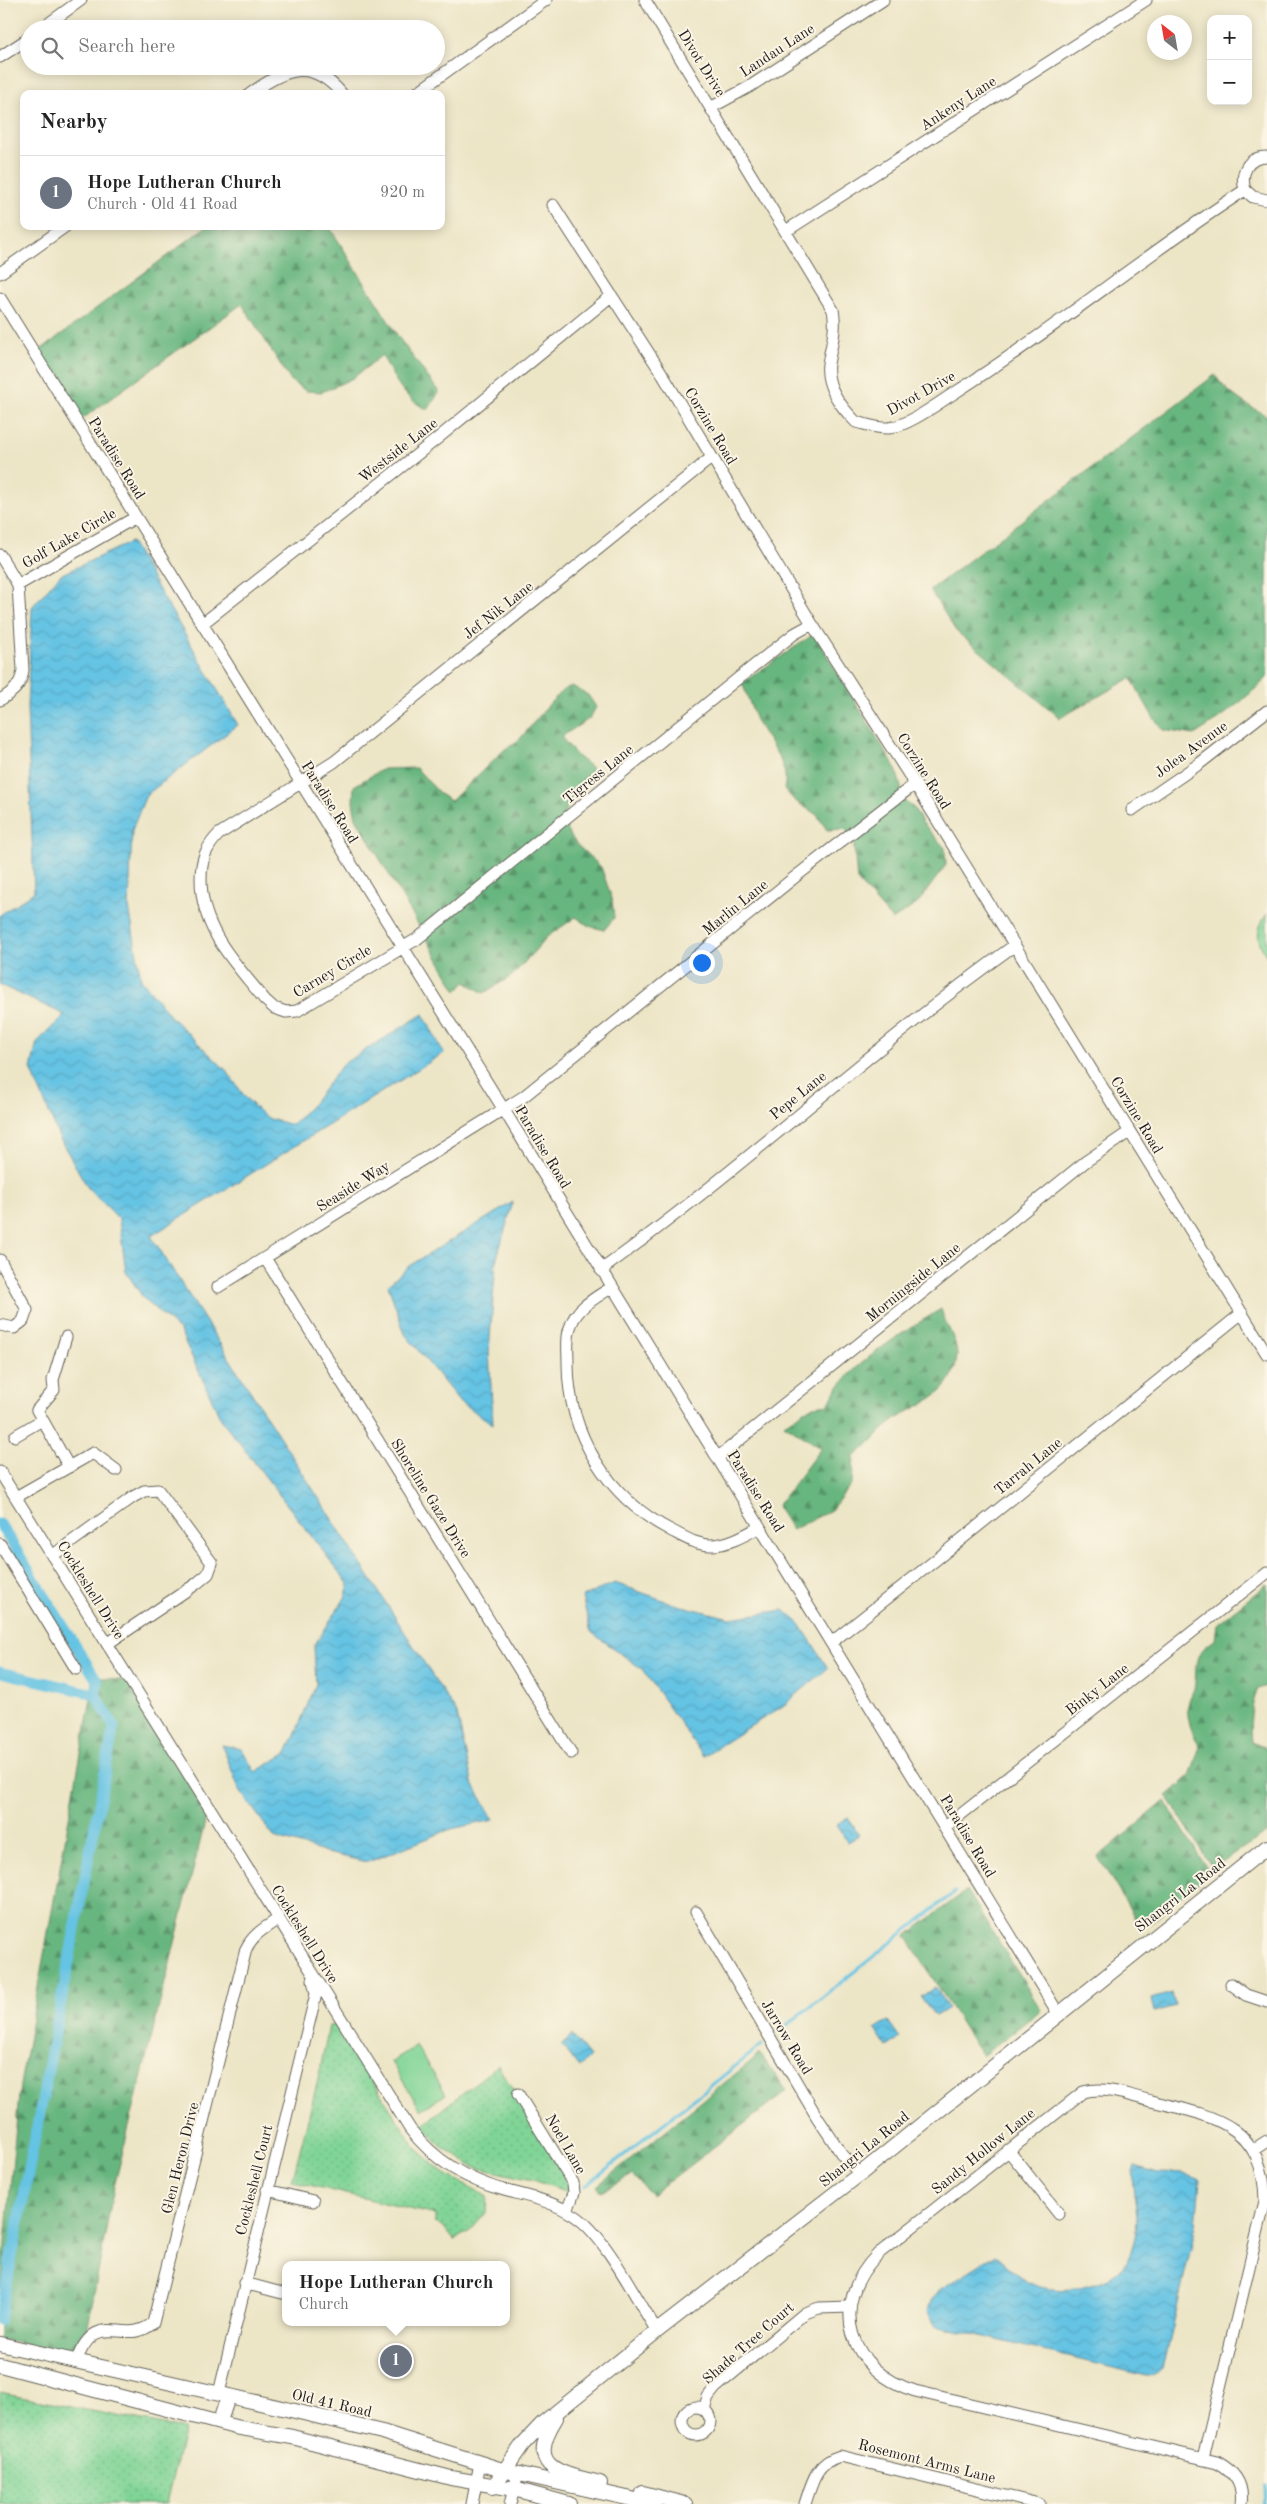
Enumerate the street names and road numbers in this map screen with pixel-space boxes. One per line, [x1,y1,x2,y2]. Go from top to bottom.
street label: Landau Lane [738,22,818,81]
street label: Divot Drive [674,28,727,100]
street label: Ankeny Lane [918,74,999,134]
street label: Divot Drive [885,369,959,419]
street label: Corzine Road [681,386,739,468]
street label: Paradise Road [85,415,147,503]
street label: Westside Lane [357,416,441,486]
street label: Golf Lake Circle [20,506,119,572]
street label: Jef Nik Lane [461,579,537,643]
street label: Jolea Avenue [1153,719,1231,781]
street label: Corzine Road [893,731,952,813]
street label: Tigress Lane [561,742,637,808]
street label: Paradise Road [298,759,360,847]
street label: Marlin Lane [701,877,771,939]
street label: Carney Circle [291,943,375,1002]
street label: Pepe Lane [768,1069,830,1123]
street label: Corzine Road [1107,1075,1165,1157]
street label: Paradise Road [511,1104,572,1192]
street label: Seaside Way [315,1159,393,1216]
street label: Morningside Lane [864,1241,964,1326]
street label: Tarrah Lane [992,1436,1066,1499]
street label: Shoreline Gaze Drive [387,1437,472,1561]
street label: Paradise Road [724,1448,786,1536]
street label: Cockleshell Drive [54,1539,126,1643]
street label: Binky Lane [1064,1661,1132,1719]
street label: Paradise Road [936,1793,997,1881]
street label: Shangri La Road [1133,1856,1229,1936]
street label: Cockleshell Drive [268,1883,340,1987]
street label: Jarrow Road [758,1998,814,2078]
street label: Glen Heron Drive [160,2101,203,2216]
street label: Sandy Hollow Lane [930,2106,1038,2198]
street label: Shangri La Road [817,2109,913,2191]
street label: Noel Lane [542,2112,588,2177]
street label: Cockleshell Court [234,2123,276,2237]
street label: Shade Tree Court [700,2301,798,2388]
street label: Old 41 Road [290,2388,373,2421]
street label: Rosemont Arms Lane [856,2438,997,2487]

